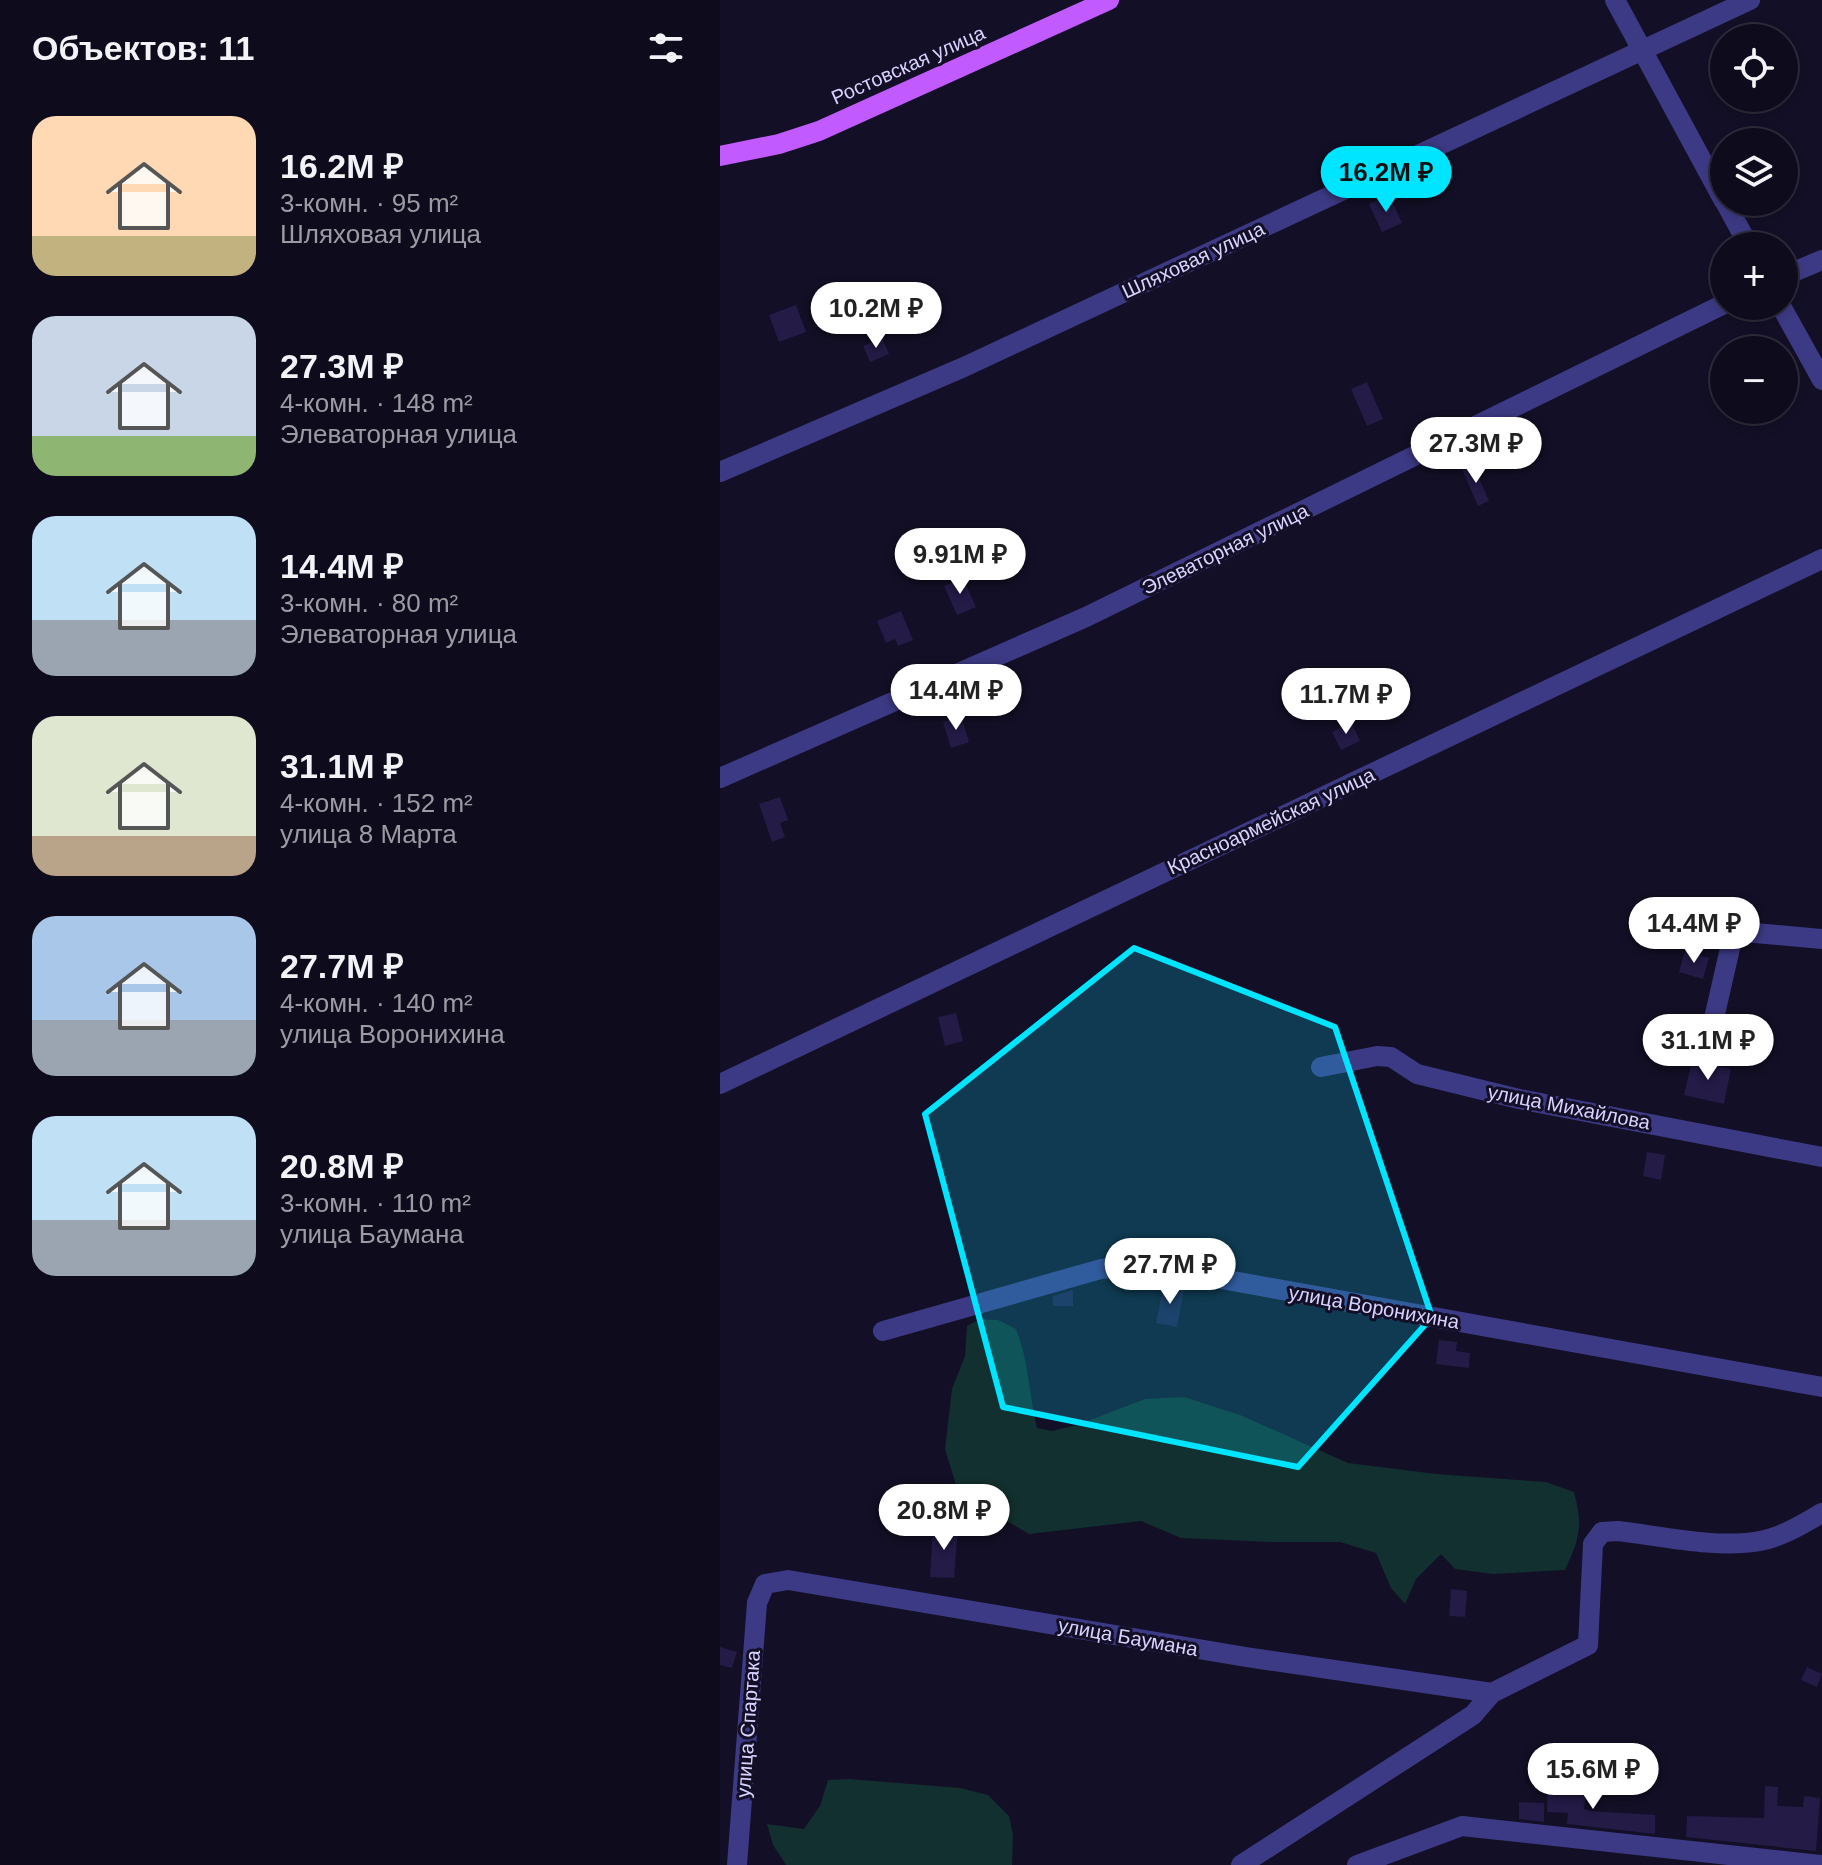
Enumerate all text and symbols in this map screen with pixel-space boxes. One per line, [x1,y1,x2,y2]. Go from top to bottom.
street label: Ростовская улица [828,21,989,109]
map controls [1710,24,1798,424]
button: locate [1710,24,1798,112]
icon: filters [644,26,688,70]
text: Объектов: 11 [32,29,254,67]
button: layers [1710,128,1798,216]
pin: 16.2M ₽ [1312,146,1460,214]
text: 16.2M ₽ [280,147,404,185]
icon: home [96,148,192,244]
text: 16.2M ₽ [1339,157,1433,187]
text: 3-комн. · 95 m² [280,188,458,218]
street label: Шляховая улица [1118,217,1269,303]
text: Шляховая улица [280,219,481,249]
button: + [1710,232,1798,320]
pin: 10.2M ₽ [802,282,950,350]
text: 10.2M ₽ [829,293,923,323]
button: − [1710,336,1798,424]
text: 27.3M ₽ [280,347,404,385]
icon: home [96,348,192,444]
text: 4-комн. · 148 m² [280,388,473,418]
pin: 27.3M ₽ [1402,417,1550,485]
text: Элеваторная улица [280,419,517,449]
text: 27.3M ₽ [1429,428,1523,458]
street label: Элеваторная улица [1138,499,1313,599]
pin: 9.91M ₽ [886,528,1034,596]
text: 9.91M ₽ [913,539,1007,569]
text: 14.4M ₽ [280,547,404,585]
icon: home [96,548,192,644]
text: 3-комн. · 80 m² [280,588,458,618]
text: Элеваторная улица [280,619,517,649]
pin: 14.4M ₽ [882,664,1030,732]
pin: 11.7M ₽ [1272,668,1420,736]
text: 14.4M ₽ [909,675,1003,705]
text: 11.7M ₽ [1299,679,1393,709]
text: 31.1M ₽ [280,747,404,785]
icon: home [96,748,192,844]
street label: Красноармейская улица [1164,763,1379,879]
text: 4-комн. · 152 m² [280,788,473,818]
text: улица 8 Марта [280,819,457,849]
pin: 14.4M ₽ [1620,897,1768,965]
text: 14.4M ₽ [1647,908,1741,938]
text: 27.7M ₽ [280,947,404,985]
icon: home [96,948,192,1044]
text: 4-комн. · 140 m² [280,988,473,1018]
pin: 31.1M ₽ [1634,1014,1782,1082]
text: улица Воронихина [280,1019,505,1049]
text: 31.1M ₽ [1661,1025,1755,1055]
street label: улица Михайлова [1486,1080,1653,1134]
text: 20.8M ₽ [280,1147,404,1185]
icon: home [96,1148,192,1244]
text: 3-комн. · 110 m² [280,1188,471,1218]
text: улица Баумана [280,1219,464,1249]
pin: 27.7M ₽ [1096,1238,1244,1306]
text: 27.7M ₽ [1123,1249,1217,1279]
street label: улица Воронихина [1287,1281,1462,1333]
pin: 20.8M ₽ [870,1484,1018,1552]
text: 20.8M ₽ [897,1495,991,1525]
street label: улица Баумана [1056,1614,1200,1660]
street label: улица Спартака [732,1649,764,1799]
pin: 15.6M ₽ [1519,1743,1667,1811]
text: 15.6M ₽ [1546,1754,1640,1784]

